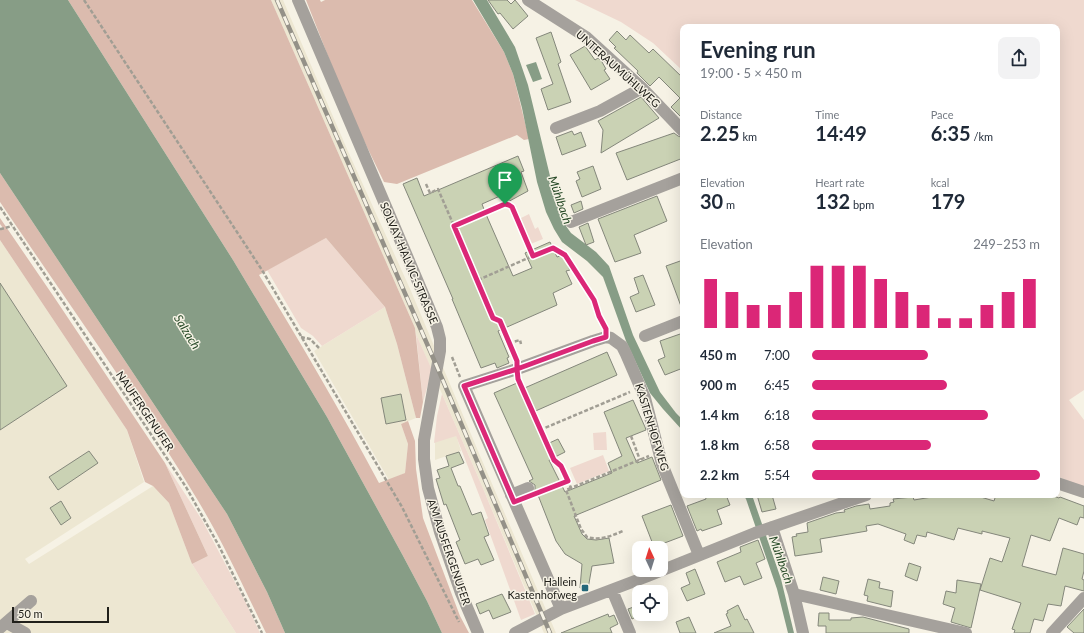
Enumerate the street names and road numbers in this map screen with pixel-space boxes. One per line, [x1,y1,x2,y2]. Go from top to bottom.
street label: UNTERAUMÜHLWEG [574,27,663,110]
street label: SOLVAY-HALVIC-STRASSE [378,200,441,326]
street label: NAUFERGENUFER [114,368,177,453]
street label: KASTENHOFWEG [633,381,672,472]
street label: AM AUSFERGENUFER [425,497,474,607]

